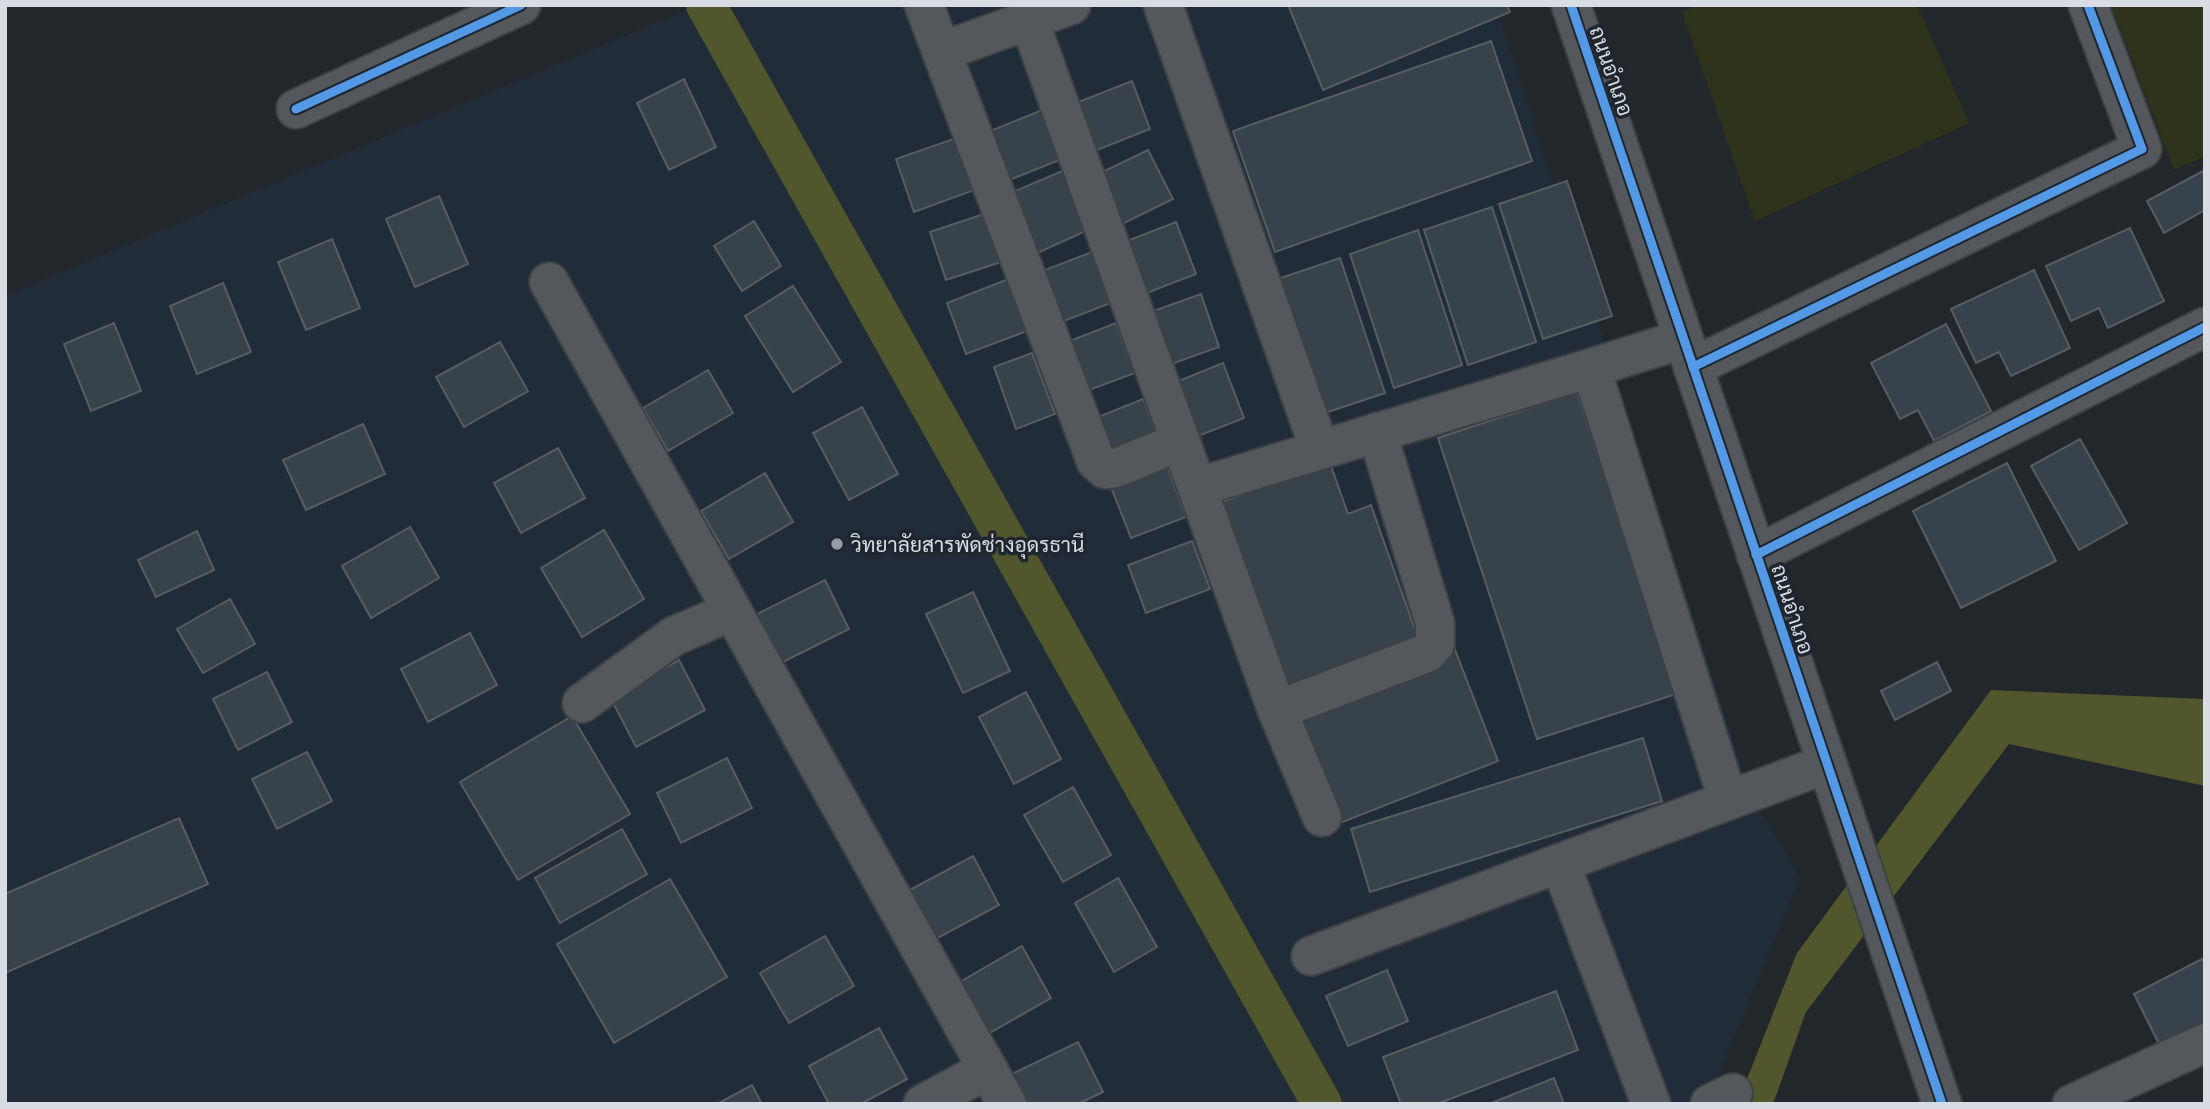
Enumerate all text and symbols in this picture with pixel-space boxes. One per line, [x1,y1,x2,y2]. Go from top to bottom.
street label: ถนนอำเภอ [1584,22,1640,120]
place label: วิทยาลัยสารพัดช่างอุดรธานี [851,530,1084,559]
marker: วิทยาลัยสารพัดช่างอุดรธานี [829,536,845,552]
street label: ถนนอำเภอ [1765,560,1821,658]

